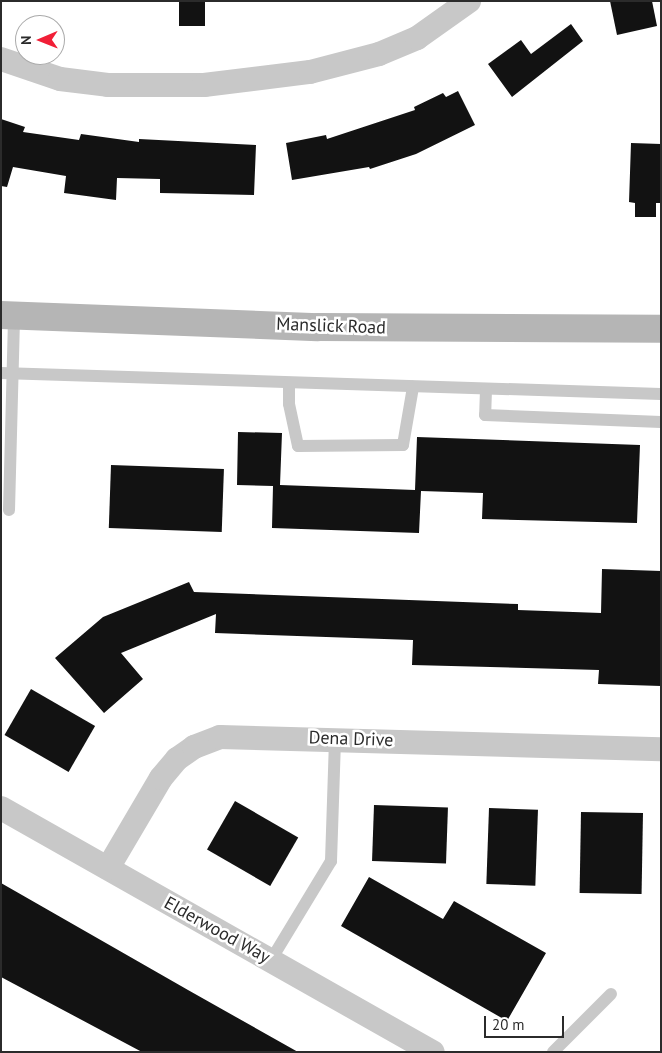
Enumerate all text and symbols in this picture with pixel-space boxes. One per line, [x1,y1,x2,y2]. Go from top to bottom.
north arrow [15,15,65,65]
text: N [17,35,35,45]
street label: Manslick Road [275,313,387,339]
street label: Dena Drive [308,727,394,751]
street label: Elderwood Way [160,892,274,968]
scale bar [487,1006,567,1038]
text: 20 m [492,1015,525,1034]

